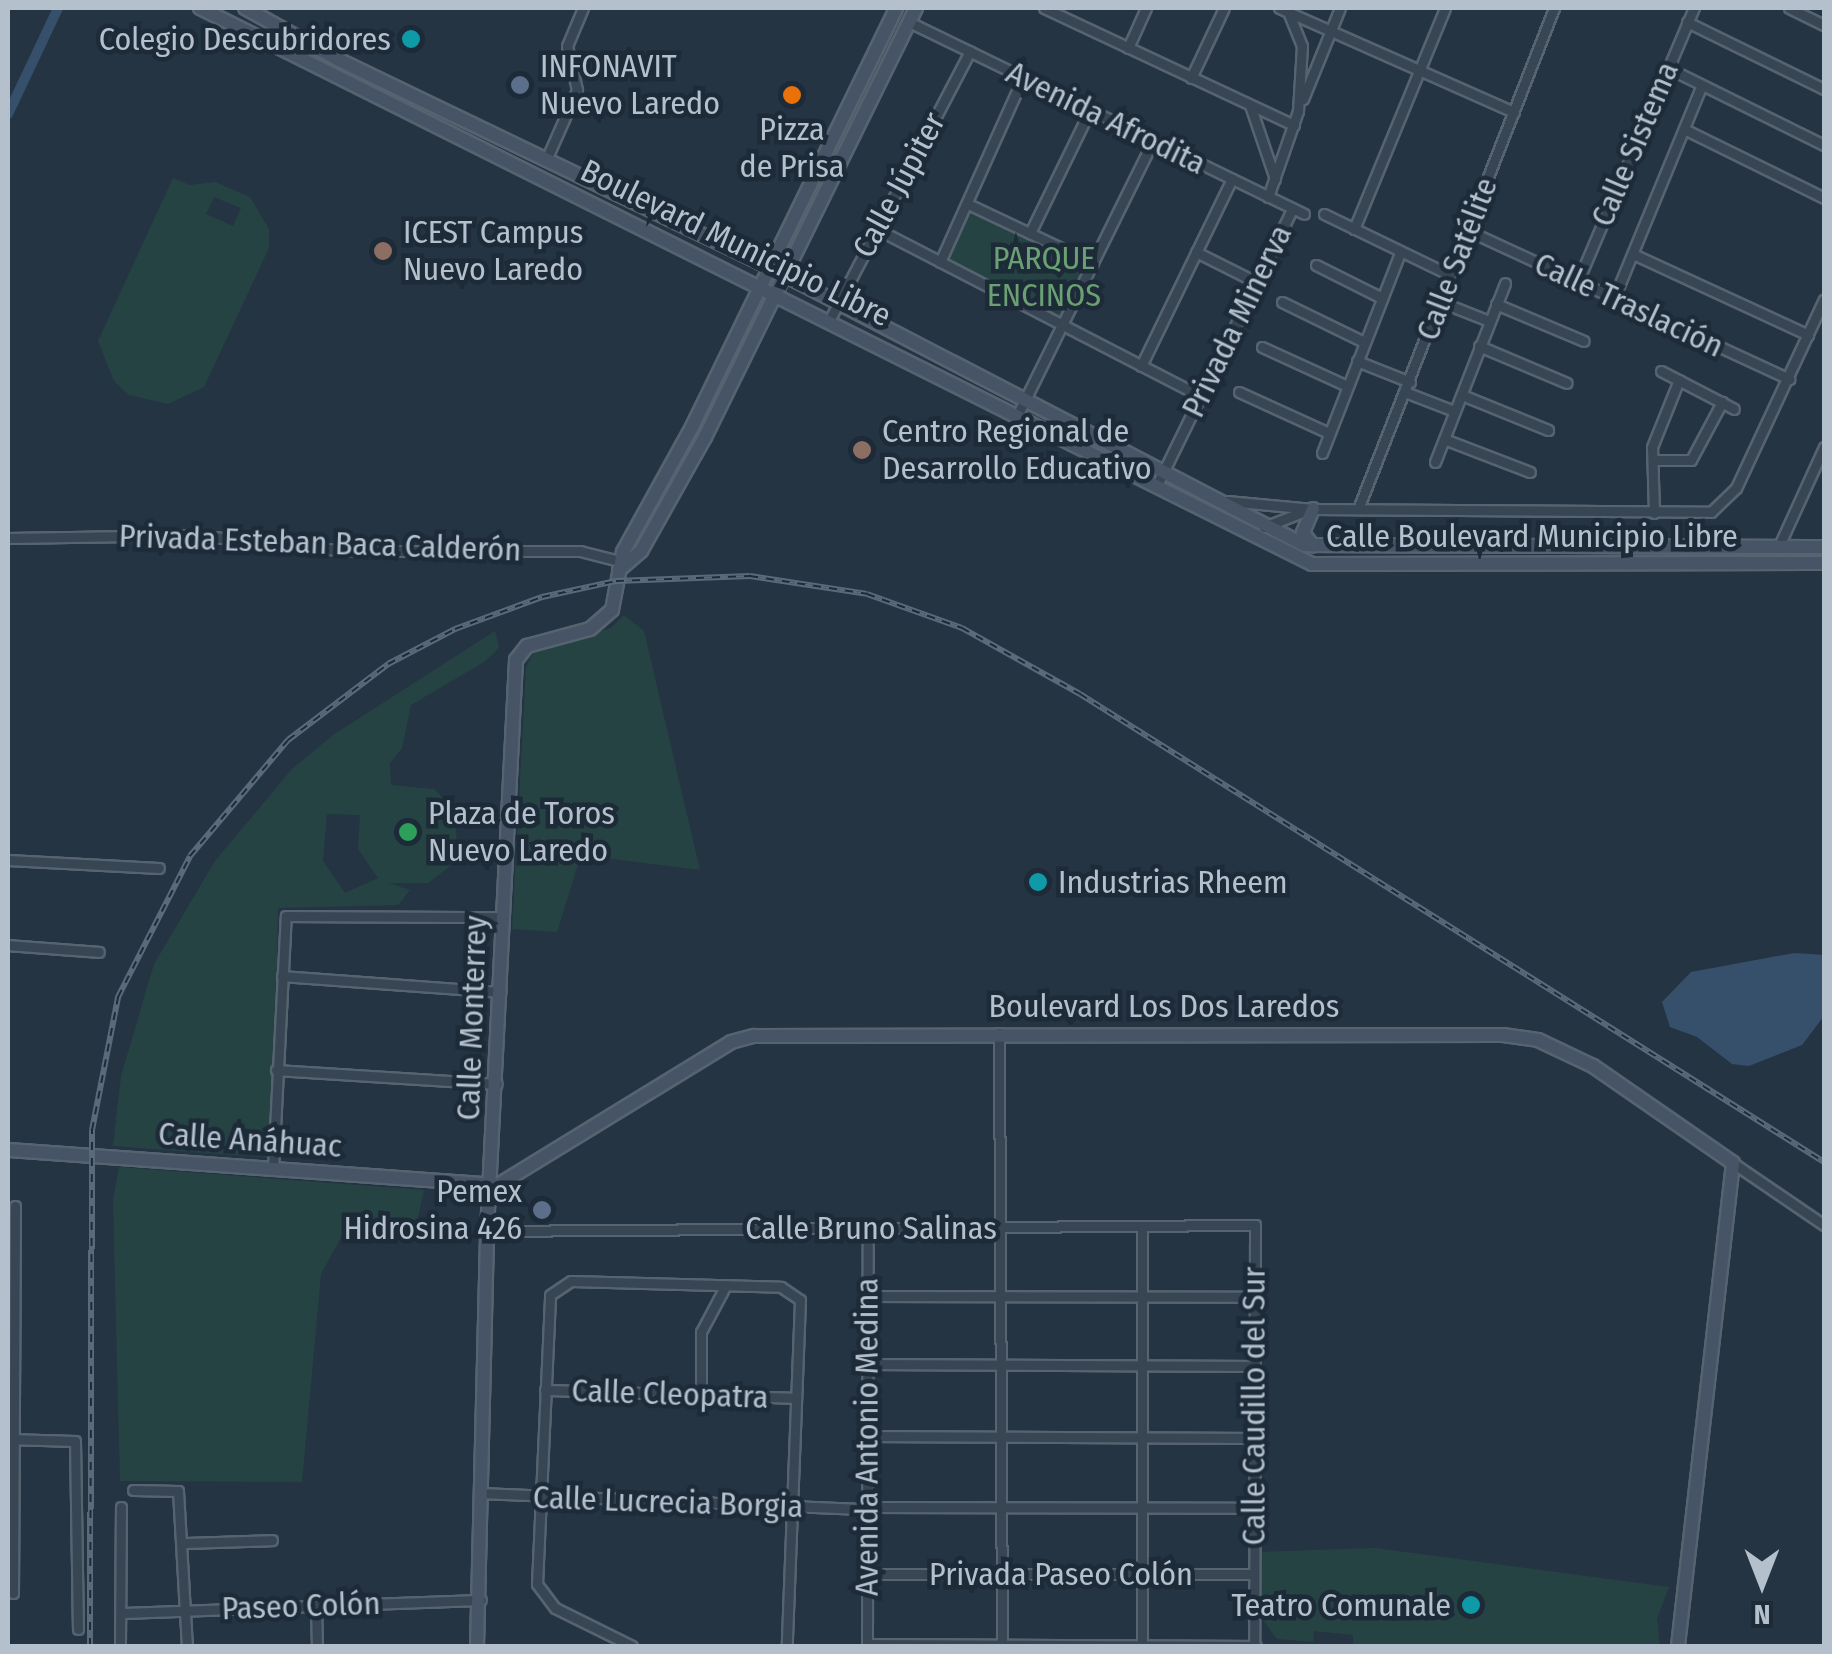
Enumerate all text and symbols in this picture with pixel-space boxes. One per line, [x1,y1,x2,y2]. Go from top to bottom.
place label: Colegio Descubridores [99,20,391,58]
marker: Colegio Descubridores [400,28,422,50]
place label: INFONAVIT Nuevo Laredo [540,48,720,123]
street label: Avenida Afrodita [1000,53,1212,183]
street label: Calle Sistema [1583,56,1687,232]
marker: INFONAVIT Nuevo Laredo [509,74,531,96]
marker: Pizza de Prisa [781,84,803,106]
street label: Calle Júpiter [845,106,953,264]
place label: Pizza de Prisa [740,111,844,186]
street label: Boulevard Municipio Libre [575,151,897,335]
street label: Calle Satélite [1408,172,1506,346]
place label: ICEST Campus Nuevo Laredo [403,214,583,289]
street label: Privada Minerva [1174,219,1300,423]
marker: ICEST Campus Nuevo Laredo [372,240,394,262]
park label: PARQUE ENCINOS [987,240,1101,315]
street label: Calle Traslación [1528,245,1730,365]
place label: Centro Regional de Desarrollo Educativo [882,413,1152,488]
marker: Centro Regional de Desarrollo Educativo [851,439,873,461]
street label: Privada Esteban Baca Calderón [118,517,522,569]
street label: Calle Boulevard Municipio Libre [1326,517,1738,555]
place label: Plaza de Toros Nuevo Laredo [428,795,615,870]
marker: Plaza de Toros Nuevo Laredo [397,821,419,843]
place label: Industrias Rheem [1058,863,1288,901]
marker: Industrias Rheem [1027,871,1049,893]
street label: Calle Monterrey [449,915,495,1121]
street label: Boulevard Los Dos Laredos [989,987,1339,1025]
street label: Calle Anáhuac [157,1114,343,1166]
place label: Pemex Hidrosina 426 [343,1173,522,1248]
marker: Pemex Hidrosina 426 [531,1199,553,1221]
street label: Calle Bruno Salinas [745,1209,997,1247]
street label: Calle Caudillo del Sur [1235,1267,1273,1545]
street label: Avenida Antonio Medina [848,1278,886,1596]
street label: Calle Cleopatra [571,1371,769,1417]
street label: Calle Lucrecia Borgia [532,1478,804,1526]
north arrow [1712,1534,1812,1634]
street label: Privada Paseo Colón [929,1555,1193,1593]
street label: Paseo Colón [221,1584,381,1628]
place label: Teatro Comunale [1232,1586,1451,1624]
marker: Teatro Comunale [1460,1594,1482,1616]
text: N [1754,1598,1770,1631]

